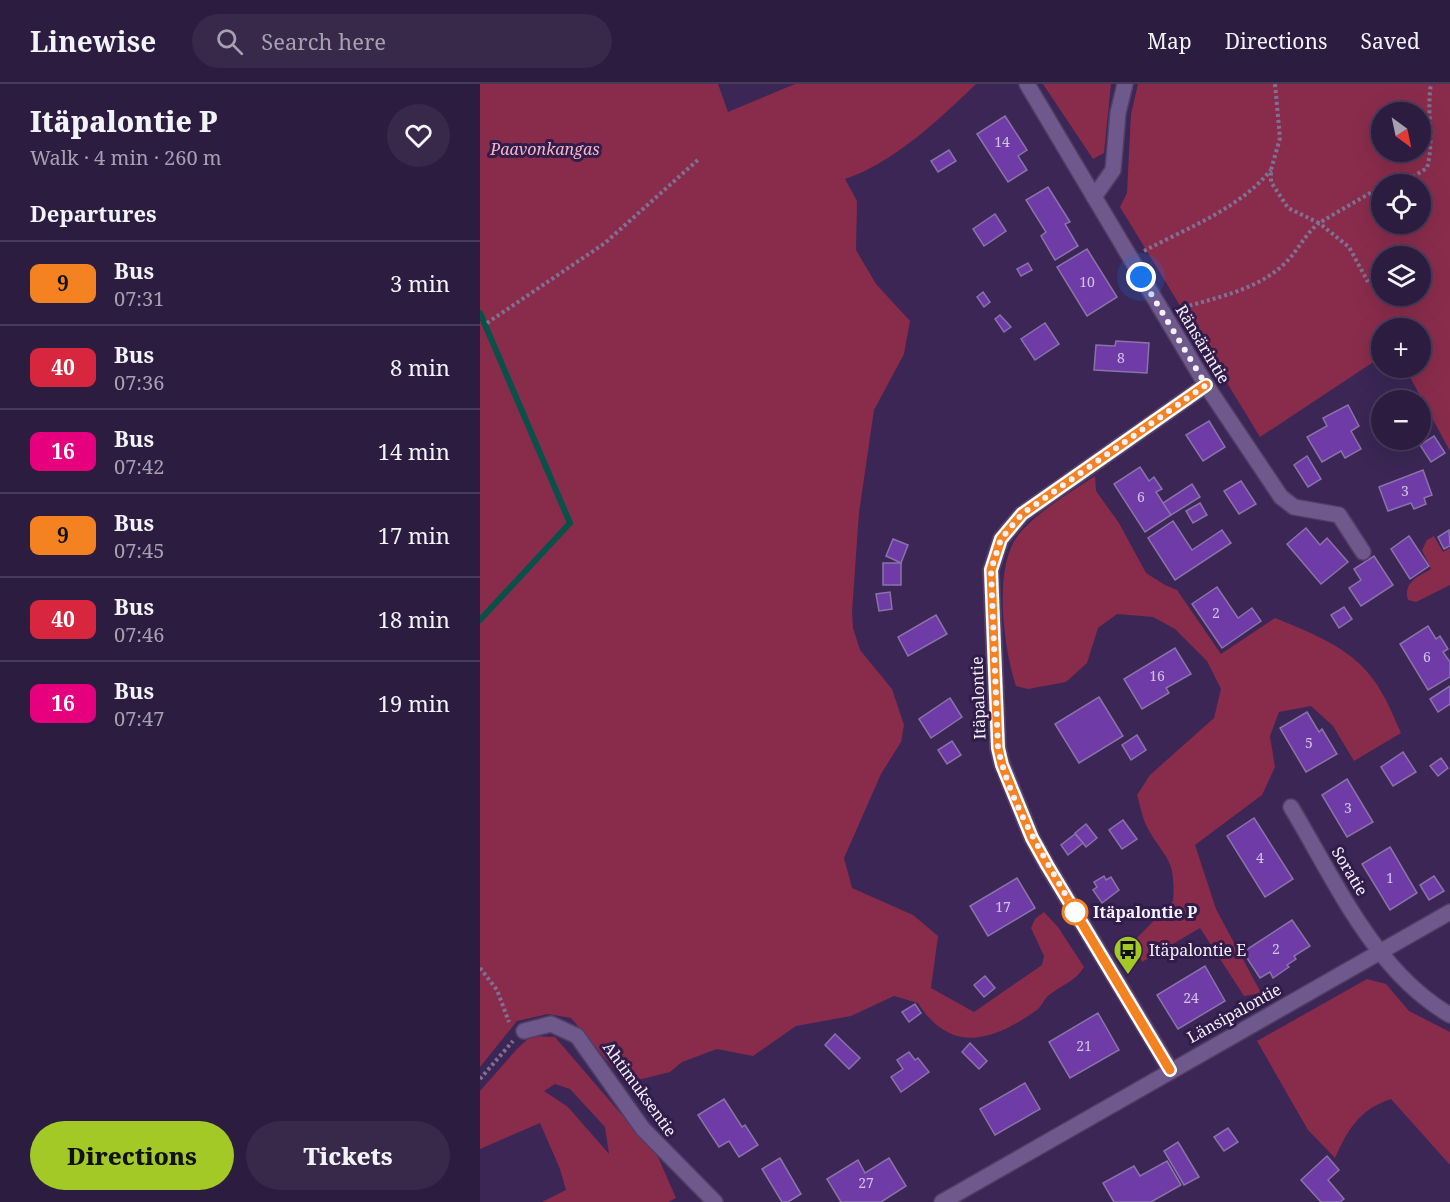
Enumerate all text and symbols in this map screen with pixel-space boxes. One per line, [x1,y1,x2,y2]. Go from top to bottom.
search box [192,14,612,68]
text: Linewise [30,22,156,60]
icon: search [213,25,246,58]
text: Search here [261,26,386,56]
text: Map [1147,27,1192,55]
text: Directions [1225,27,1327,55]
text: Saved [1360,27,1420,55]
text: Itäpalontie P [30,102,217,140]
north arrow [1371,102,1431,162]
map controls [1371,102,1431,450]
button: heart [387,104,450,167]
house number: 14 [994,132,1010,151]
park label: Paavonkangas [489,138,600,160]
text: Walk · 4 min · 260 m [30,144,222,171]
button: locate [1371,174,1431,234]
text: Departures [30,198,157,228]
button: layers [1371,246,1431,306]
text: Bus [114,255,154,285]
your location [1126,262,1156,292]
text: 3 min [390,268,450,298]
text: 9 [57,269,69,297]
house number: 10 [1079,272,1095,291]
text: 07:31 [114,285,164,312]
street label: Ränsärintie [1171,300,1235,388]
button: + [1371,318,1431,378]
text: Bus [114,339,154,369]
house number: 8 [1117,348,1125,367]
text: 8 min [390,352,450,382]
text: 40 [51,353,75,381]
text: 07:36 [114,369,164,396]
button: − [1371,390,1431,450]
text: Bus [114,423,154,453]
text: 14 min [378,436,450,466]
text: 16 [51,437,75,465]
text: 07:42 [114,453,164,480]
house number: 3 [1401,481,1409,500]
house number: 6 [1137,487,1145,506]
text: Bus [114,507,154,537]
text: 17 min [378,520,450,550]
text: 9 [57,521,69,549]
text: 07:45 [114,537,164,564]
text: Bus [114,591,154,621]
house number: 2 [1212,603,1220,622]
text: 18 min [378,604,450,634]
text: 40 [51,605,75,633]
text: 07:46 [114,621,164,648]
house number: 6 [1423,647,1431,666]
street label: Itäpalontie [966,656,990,740]
house number: 16 [1149,666,1165,685]
text: Bus [114,675,154,705]
text: 19 min [378,688,450,718]
text: 16 [51,689,75,717]
text: 07:47 [114,705,164,732]
house number: 5 [1305,733,1313,752]
house number: 3 [1344,798,1352,817]
street label: Soratie [1327,842,1373,900]
house number: 4 [1256,848,1264,867]
house number: 1 [1386,868,1394,887]
house number: 17 [995,897,1011,916]
marker: Itäpalontie P [1062,899,1088,925]
place label: Itäpalontie P [1093,901,1197,923]
bus stop icon: Itäpalontie E [1112,934,1144,976]
place label: Itäpalontie E [1149,939,1246,961]
house number: 2 [1272,939,1280,958]
street label: Länsipalontie [1183,978,1285,1048]
house number: 24 [1183,988,1199,1007]
house number: 21 [1076,1036,1092,1055]
street label: Ahtimuksentie [598,1037,682,1141]
button: Directions [30,1121,234,1190]
button: Tickets [246,1121,450,1190]
house number: 27 [858,1173,874,1192]

